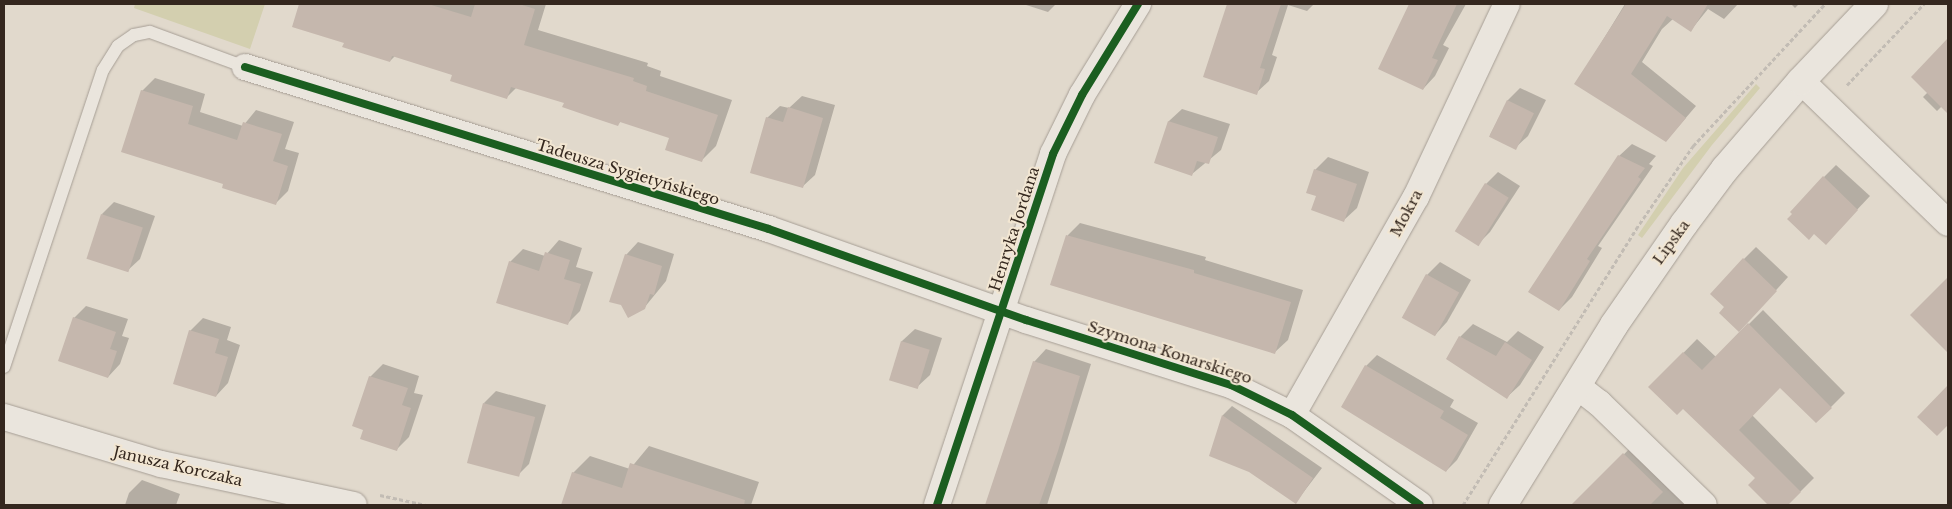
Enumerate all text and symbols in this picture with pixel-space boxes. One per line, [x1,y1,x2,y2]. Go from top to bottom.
street label: Tadeusza Sygietyńskiego [534,135,722,209]
street label: Henryka Jordana [985,164,1043,294]
street label: Mokra [1386,186,1426,240]
street label: Lipska [1649,216,1693,268]
street label: Szymona Konarskiego [1086,317,1254,387]
street label: Janusza Korczaka [112,442,244,490]

